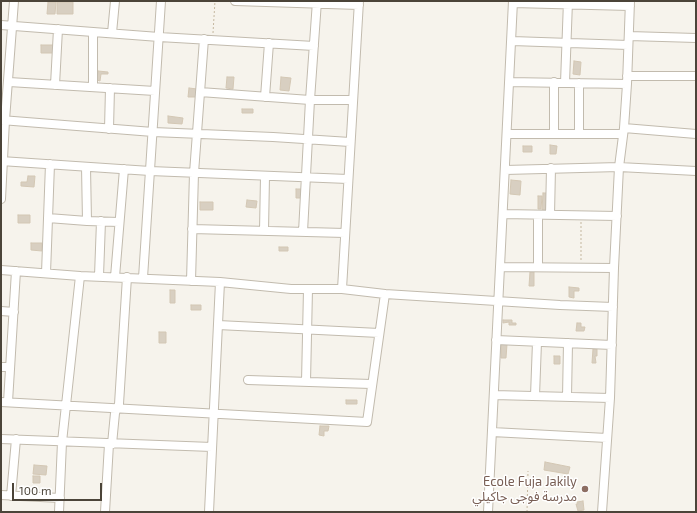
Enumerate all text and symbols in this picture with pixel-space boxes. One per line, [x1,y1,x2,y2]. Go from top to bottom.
place label: Ecole Fuja Jakily مدرسة فوجى جاكيلي [472,474,577,505]
scale bar [14,475,104,501]
text: 100 m [19,483,51,497]
marker: Ecole Fuja Jakily مدرسة فوجى جاكيلي [580,484,590,494]

